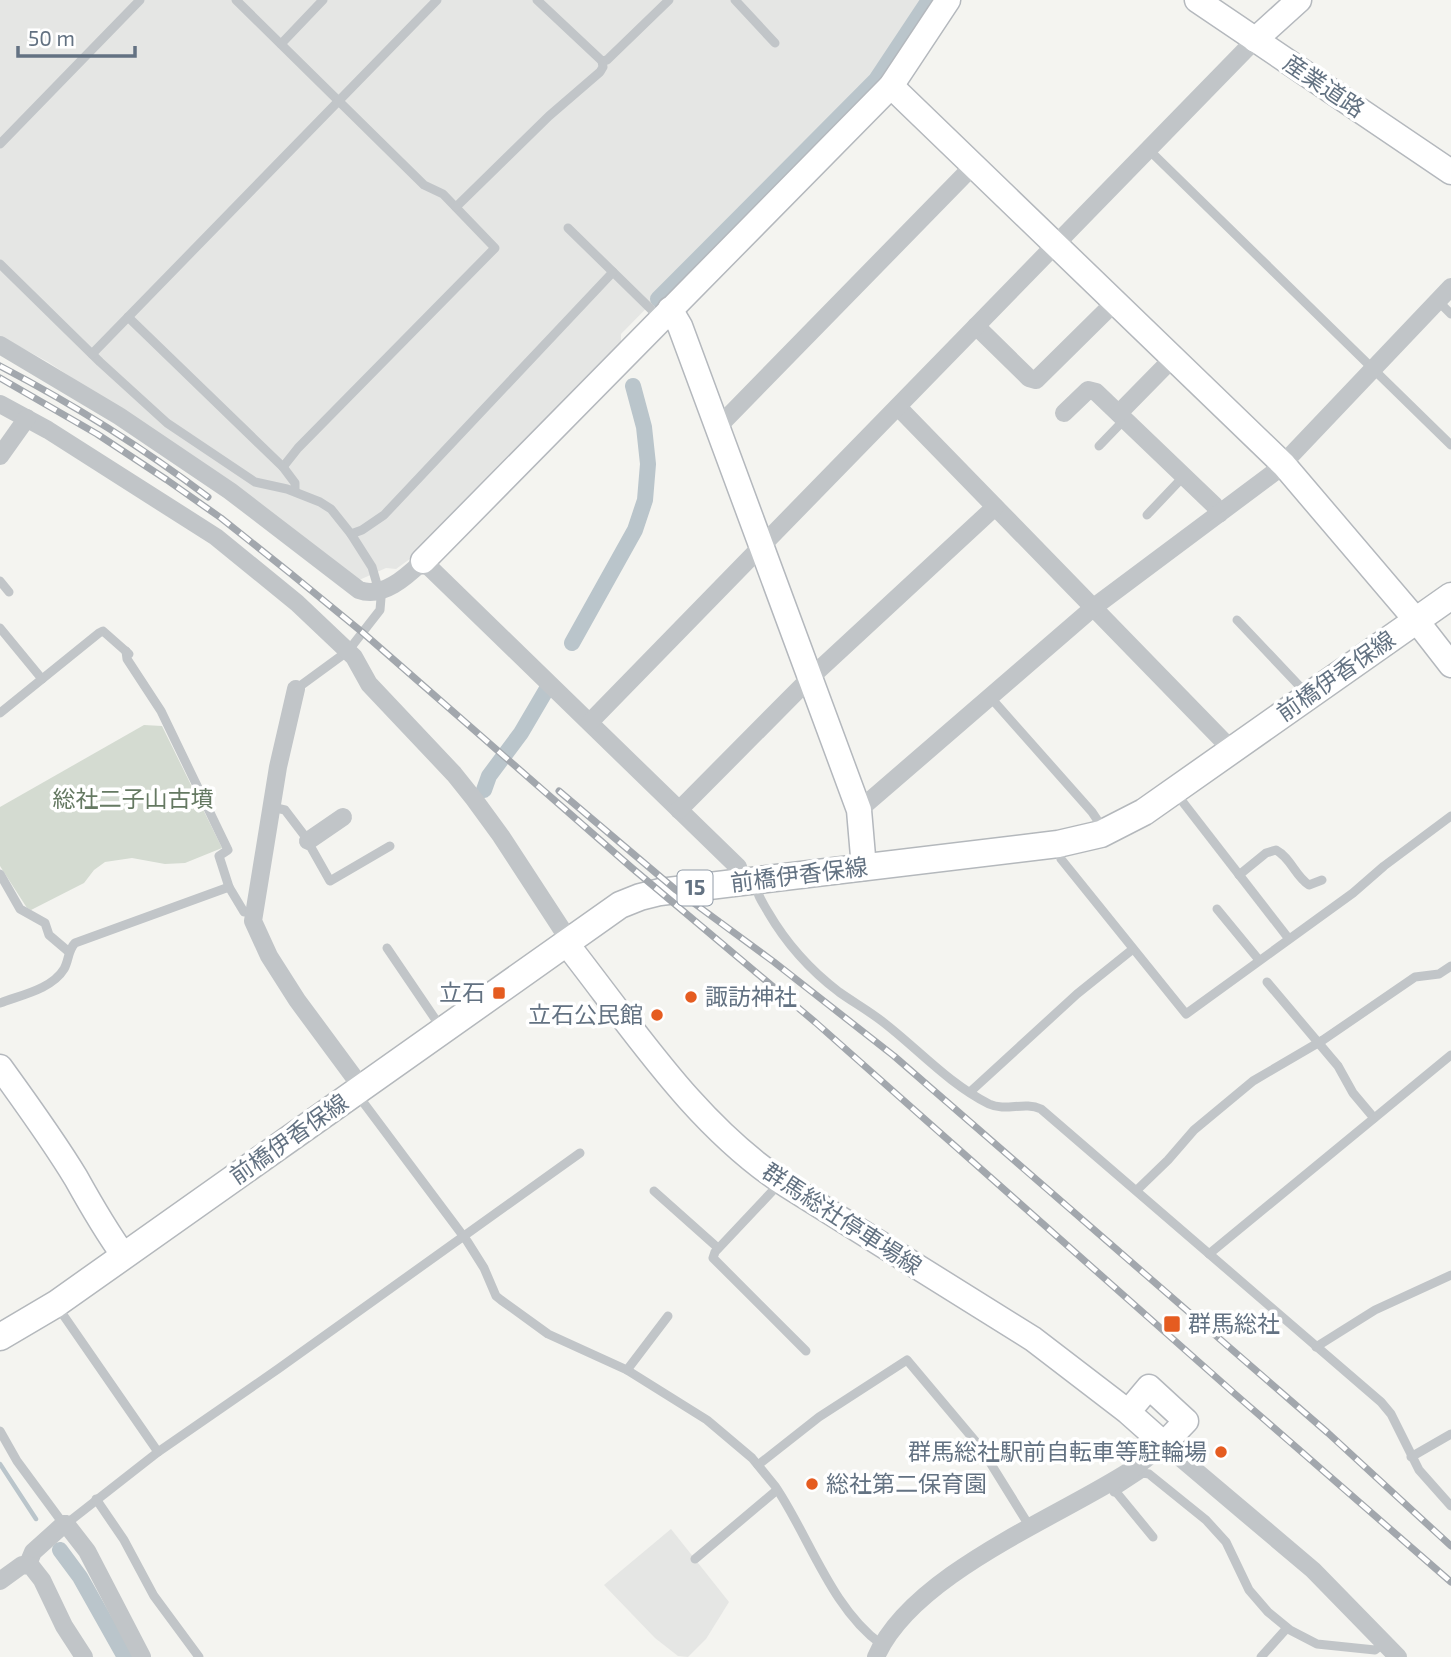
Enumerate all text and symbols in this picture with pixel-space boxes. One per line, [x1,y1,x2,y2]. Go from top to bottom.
scale bar [18,14,135,58]
text: 50 m [28,25,75,50]
street label: 産業道路 [1279,48,1371,123]
street label: 前橋伊香保線 [1271,624,1400,726]
park label: 総社二子山古墳 [53,784,214,812]
street label: 前橋伊香保線 [729,852,869,896]
road number: 15 [678,870,712,906]
place label: 立石 [439,978,485,1006]
place label: 諏訪神社 [705,982,797,1010]
marker: 立石 [491,985,507,1001]
marker: 諏訪神社 [683,989,699,1005]
place label: 立石公民館 [528,1000,643,1028]
marker: 立石公民館 [649,1007,665,1023]
street label: 前橋伊香保線 [224,1087,353,1189]
street label: 群馬総社停車場線 [758,1156,927,1280]
place label: 群馬総社 [1188,1309,1280,1337]
marker: 群馬総社 [1162,1314,1182,1334]
place label: 群馬総社駅前自転車等駐輪場 [908,1437,1207,1465]
marker: 群馬総社駅前自転車等駐輪場 [1213,1444,1229,1460]
place label: 総社第二保育園 [826,1469,987,1497]
marker: 総社第二保育園 [804,1476,820,1492]

